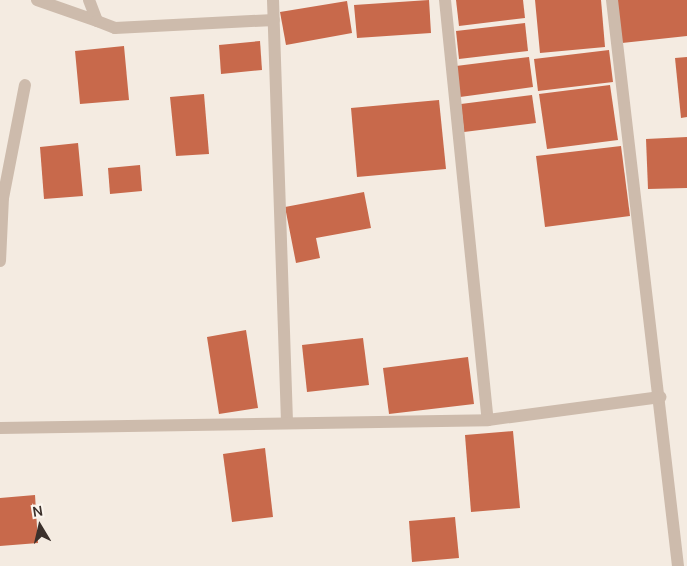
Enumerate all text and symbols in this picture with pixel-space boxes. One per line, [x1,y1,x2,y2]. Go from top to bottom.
north arrow [15,501,65,551]
text: N [31,501,44,521]

